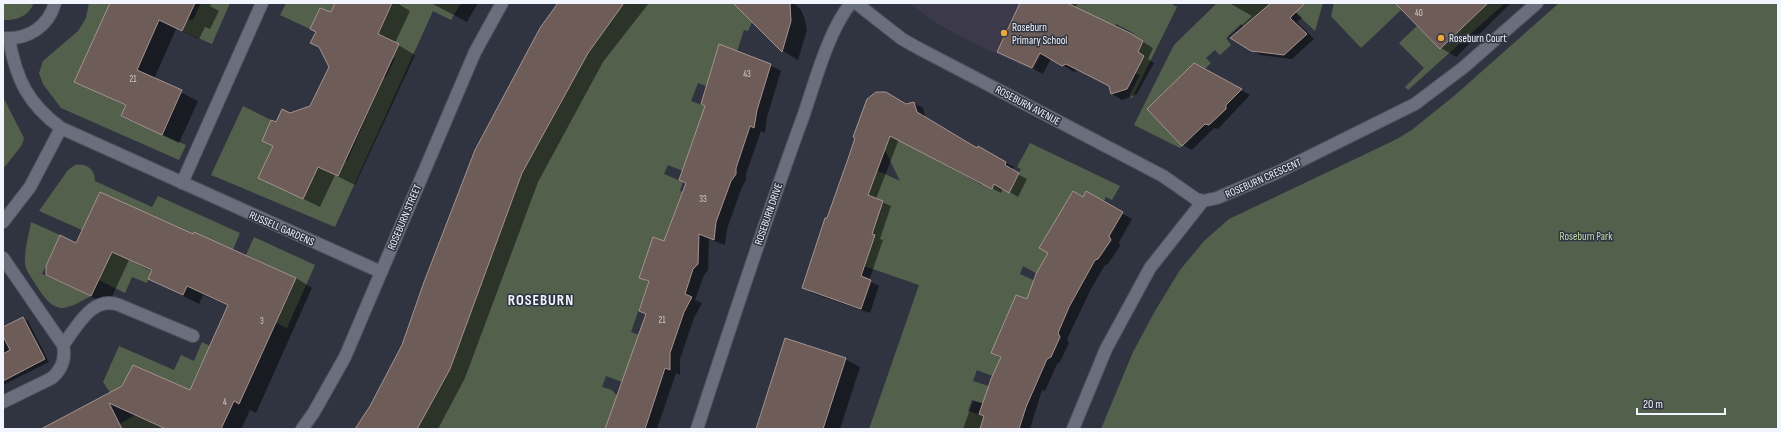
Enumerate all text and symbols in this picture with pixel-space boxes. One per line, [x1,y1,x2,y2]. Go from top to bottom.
house number: 40 [1415,8,1423,19]
place label: Roseburn Primary School [1012,21,1067,47]
marker: Roseburn Primary School [999,28,1009,38]
place label: Roseburn Court [1449,32,1507,45]
marker: Roseburn Court [1436,33,1446,43]
house number: 43 [743,69,751,80]
house number: 21 [130,74,137,85]
street label: ROSEBURN AVENUE [993,83,1063,128]
street label: ROSEBURN CRESCENT [1223,156,1304,201]
street label: ROSEBURN STREET [385,182,424,252]
street label: ROSEBURN DRIVE [752,182,785,247]
house number: 33 [699,194,707,205]
street label: RUSSELL GARDENS [247,208,317,249]
park label: Roseburn Park [1560,230,1613,243]
district label: ROSEBURN [508,291,574,310]
house number: 21 [659,315,666,326]
house number: 3 [260,316,264,327]
scale bar [1637,390,1725,416]
house number: 4 [223,397,227,408]
text: 20 m [1643,397,1663,412]

